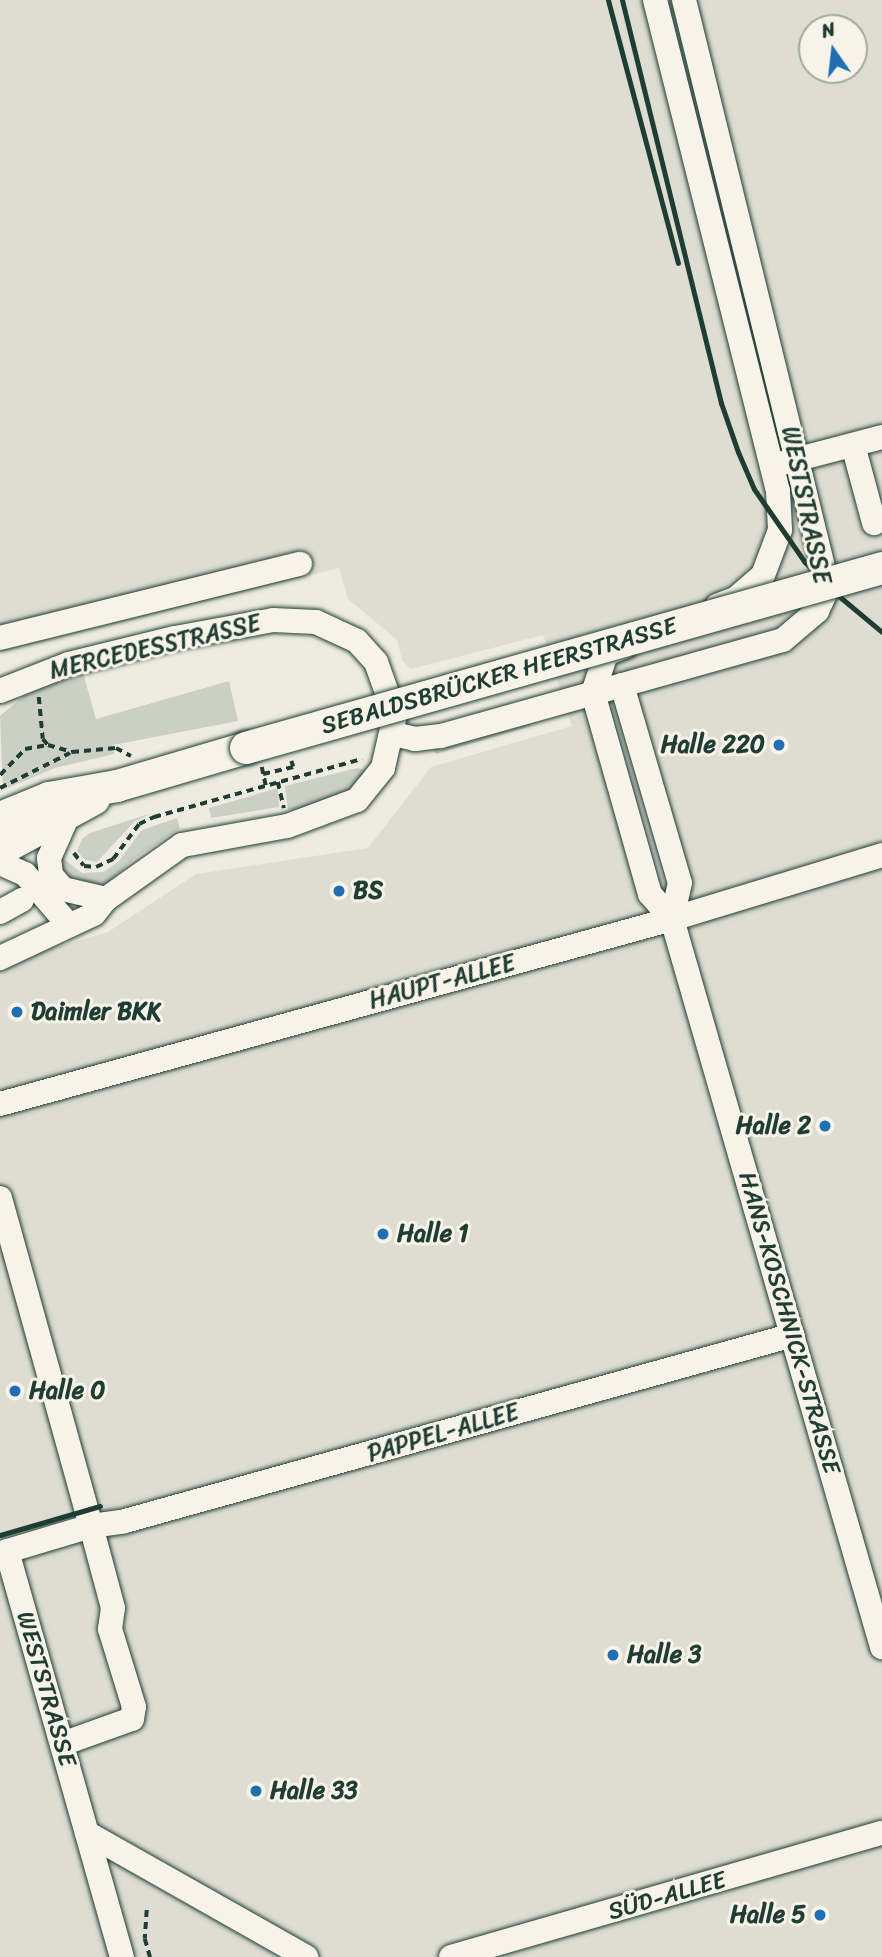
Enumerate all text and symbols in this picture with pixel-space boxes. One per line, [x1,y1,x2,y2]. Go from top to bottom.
text: N [818,12,839,48]
north arrow [798,14,868,84]
street label: WESTSTRASSE [775,424,837,586]
street label: MERCEDESSTRASSE [47,609,263,685]
street label: SEBALDSBRÜCKER HEERSTRASSE [320,612,678,740]
place label: Halle 220 [661,731,765,759]
marker: Halle 220 [771,737,787,753]
place label: BS [353,877,383,905]
marker: BS [331,883,347,899]
street label: HAUPT-ALLEE [366,949,518,1015]
place label: Daimler BKK [31,998,161,1026]
marker: Daimler BKK [9,1004,25,1020]
place label: Halle 2 [736,1112,811,1140]
marker: Halle 2 [817,1118,833,1134]
street label: HANS-KOSCHNICK-STRASSE [732,1169,846,1477]
place label: Halle 1 [397,1220,469,1248]
marker: Halle 1 [375,1226,391,1242]
place label: Halle 0 [29,1377,105,1405]
marker: Halle 0 [7,1383,23,1399]
street label: PAPPEL-ALLEE [364,1398,522,1468]
street label: WESTSTRASSE [10,1608,82,1770]
place label: Halle 3 [627,1641,701,1669]
marker: Halle 3 [605,1647,621,1663]
place label: Halle 33 [270,1777,358,1805]
marker: Halle 33 [248,1783,264,1799]
street label: SÜD-ALLEE [605,1865,729,1927]
place label: Halle 5 [730,1901,806,1929]
marker: Halle 5 [812,1907,828,1923]

